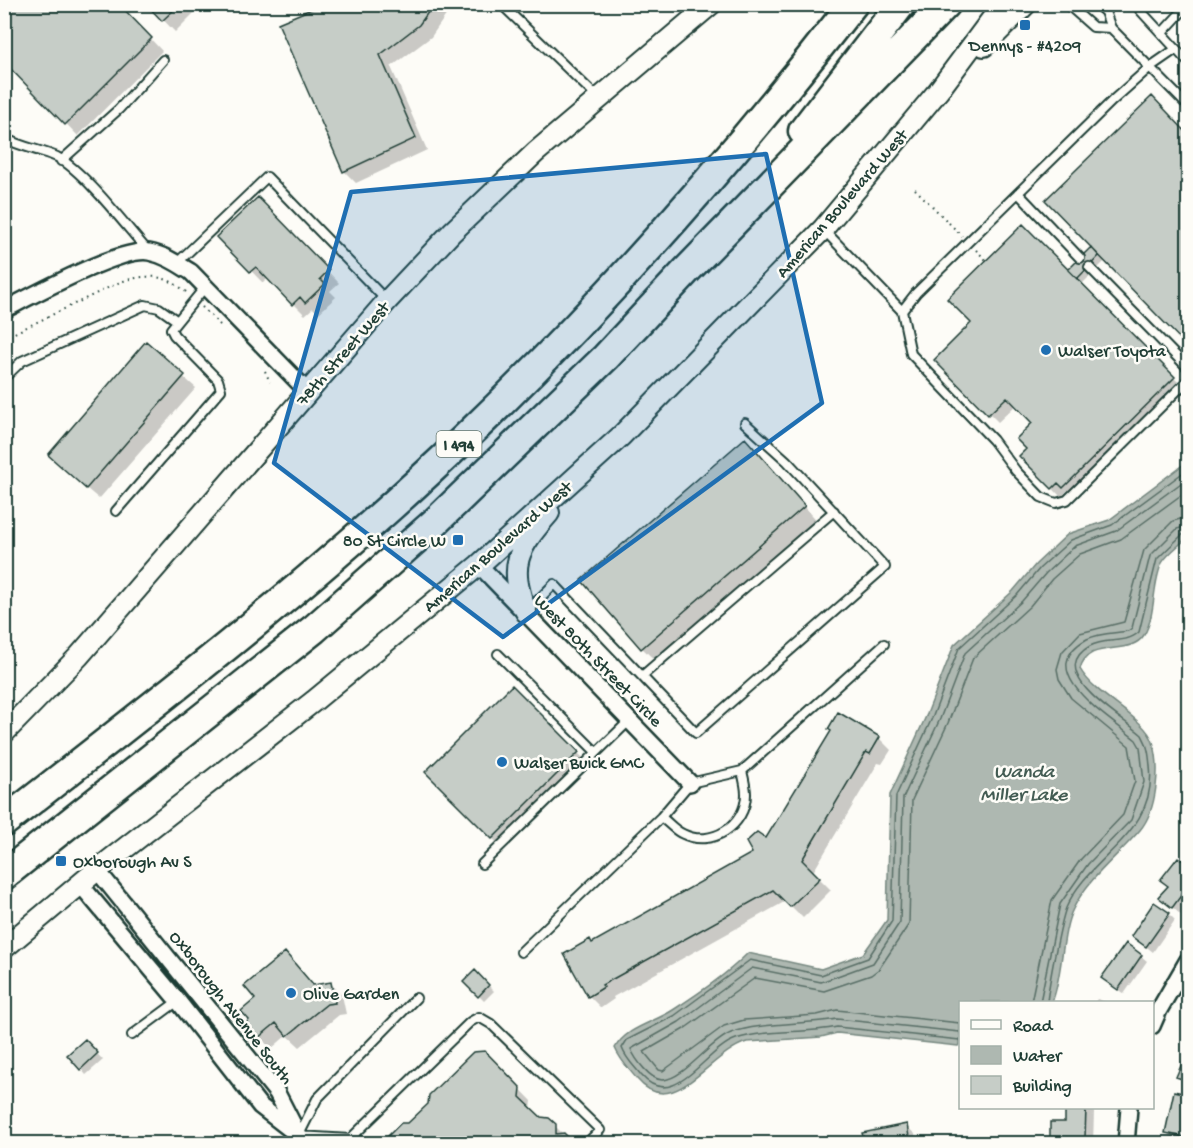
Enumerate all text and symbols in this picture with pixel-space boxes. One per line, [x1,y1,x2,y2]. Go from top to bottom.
marker: Dennys - #4209 [1018,18,1032,32]
place label: Dennys - #4209 [968,37,1081,58]
street label: American Boulevard West [773,125,914,283]
street label: 78th Street West [292,297,396,412]
place label: Walser Toyota [1058,342,1167,363]
marker: Walser Toyota [1039,343,1053,357]
road number: I 494 [436,431,482,457]
street label: American Boulevard West [420,477,578,618]
place label: 80 St Circle W [343,532,446,553]
marker: 80 St Circle W [451,533,465,547]
street label: West 80th Street Circle [529,591,666,733]
place label: Walser Buick GMC [514,754,645,775]
marker: Walser Buick GMC [495,755,509,769]
water label: Wanda Miller Lake [981,762,1068,808]
place label: Oxborough Av S [73,853,192,874]
marker: Oxborough Av S [54,854,68,868]
street label: Oxborough Avenue South [164,928,297,1090]
place label: Olive Garden [303,985,400,1006]
marker: Olive Garden [284,986,298,1000]
legend [959,1001,1154,1109]
text: Road [1013,1017,1054,1038]
text: Water [1013,1047,1063,1068]
text: Building [1012,1077,1072,1098]

